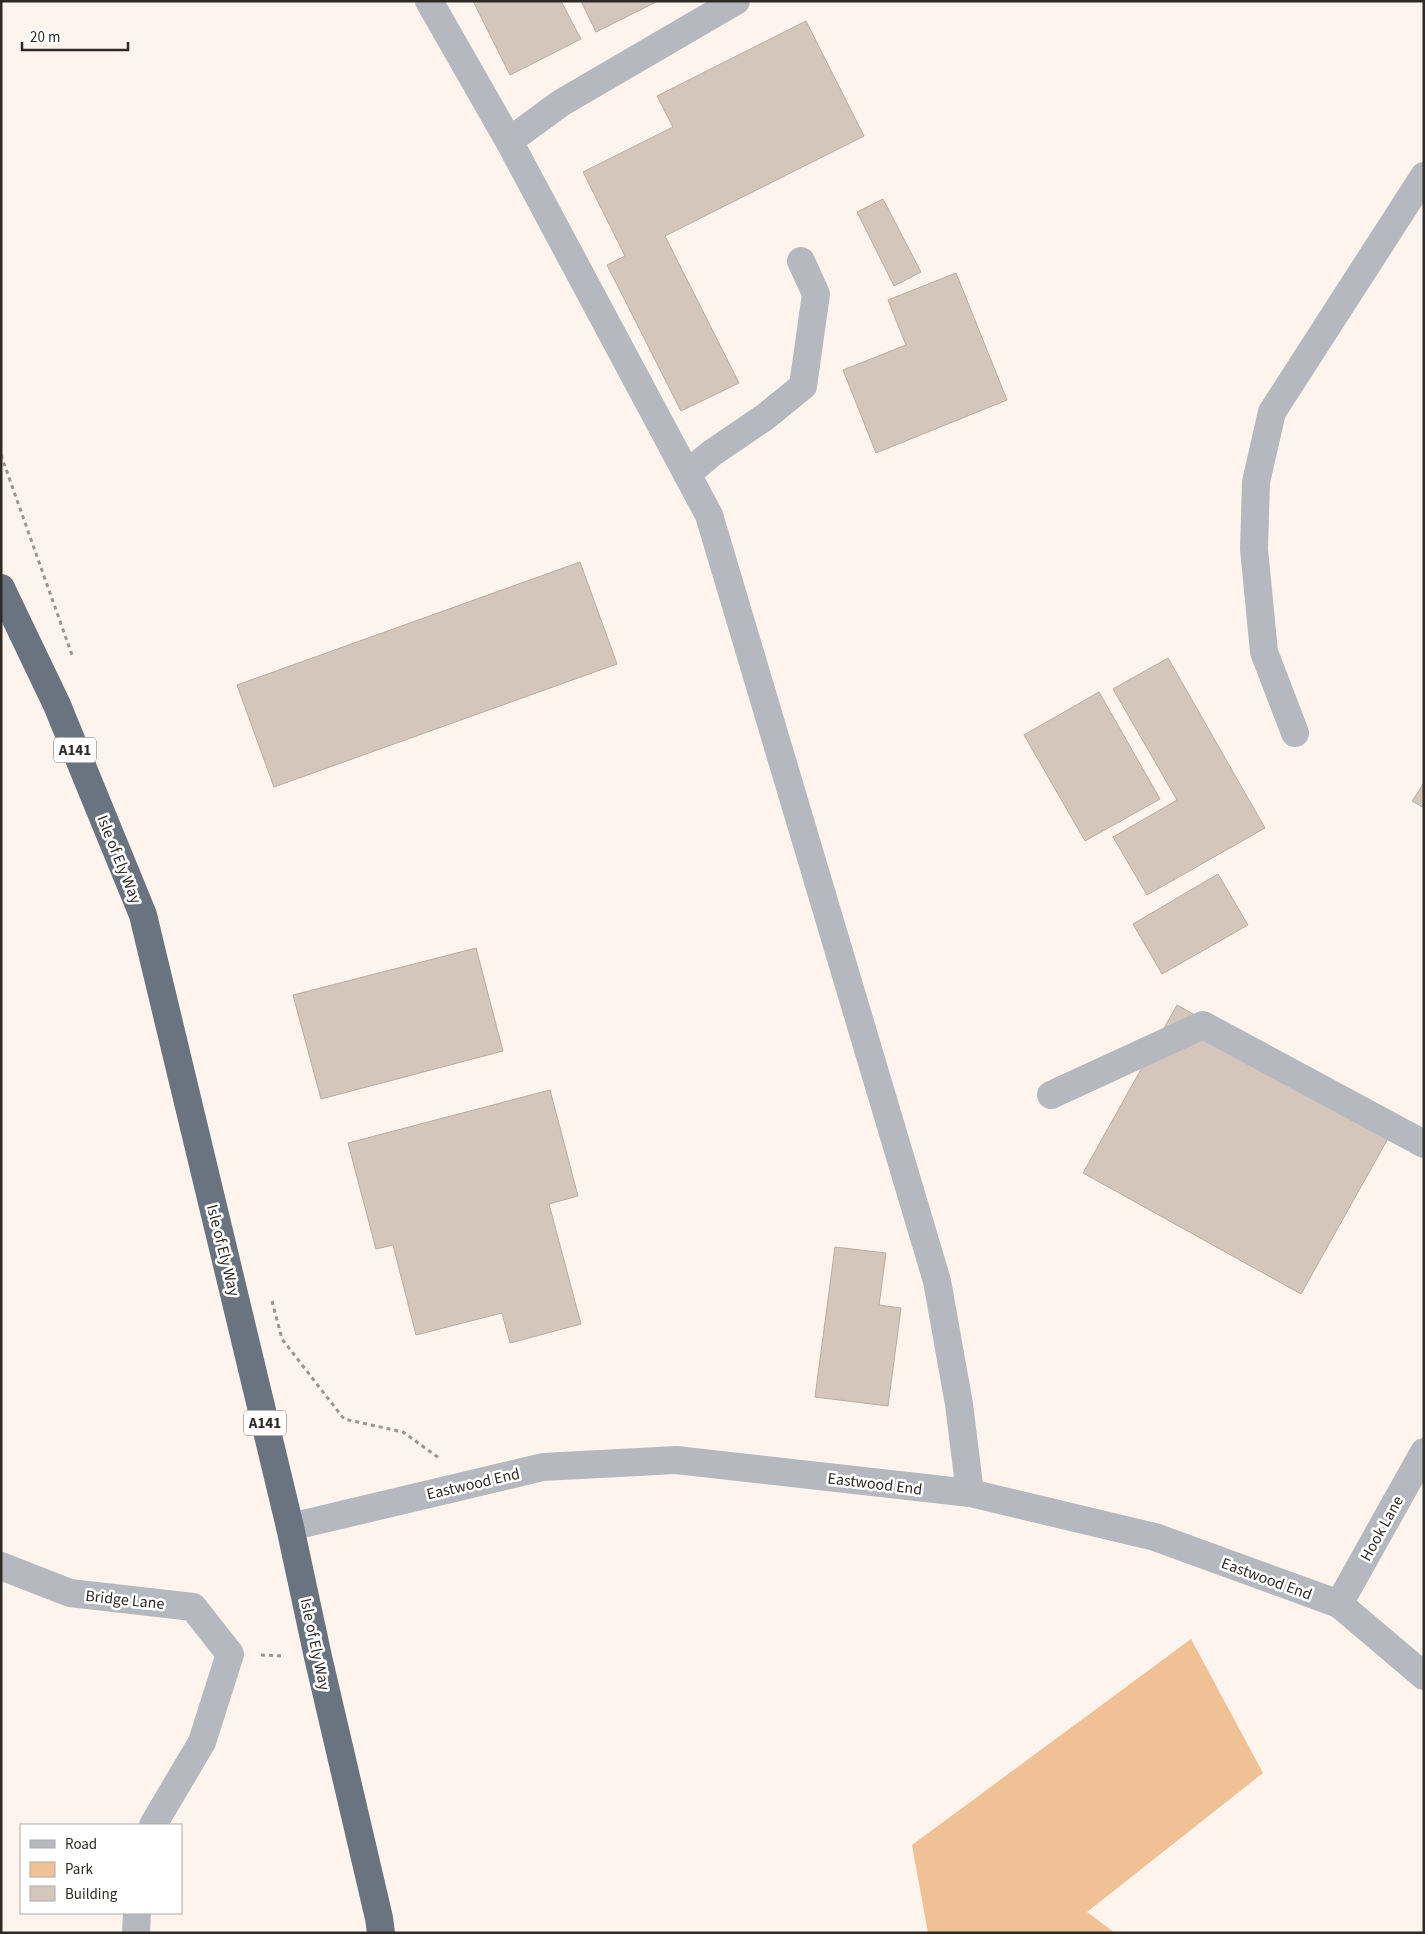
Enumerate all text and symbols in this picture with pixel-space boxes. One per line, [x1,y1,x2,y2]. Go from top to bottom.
scale bar [22,20,129,52]
text: 20 m [30,27,60,48]
road number: A141 [54,738,96,762]
street label: Isle of Ely Way [91,812,147,907]
street label: Isle of Ely Way [201,1202,245,1299]
road number: A141 [244,1410,286,1436]
street label: Eastwood End [424,1463,522,1505]
street label: Eastwood End [826,1467,923,1501]
street label: Hook Lane [1355,1492,1409,1565]
street label: Eastwood End [1218,1552,1315,1606]
street label: Bridge Lane [84,1585,166,1615]
street label: Isle of Ely Way [295,1596,336,1693]
legend [20,1824,182,1914]
text: Road [65,1834,97,1855]
text: Park [65,1859,94,1880]
text: Building [65,1884,118,1905]

